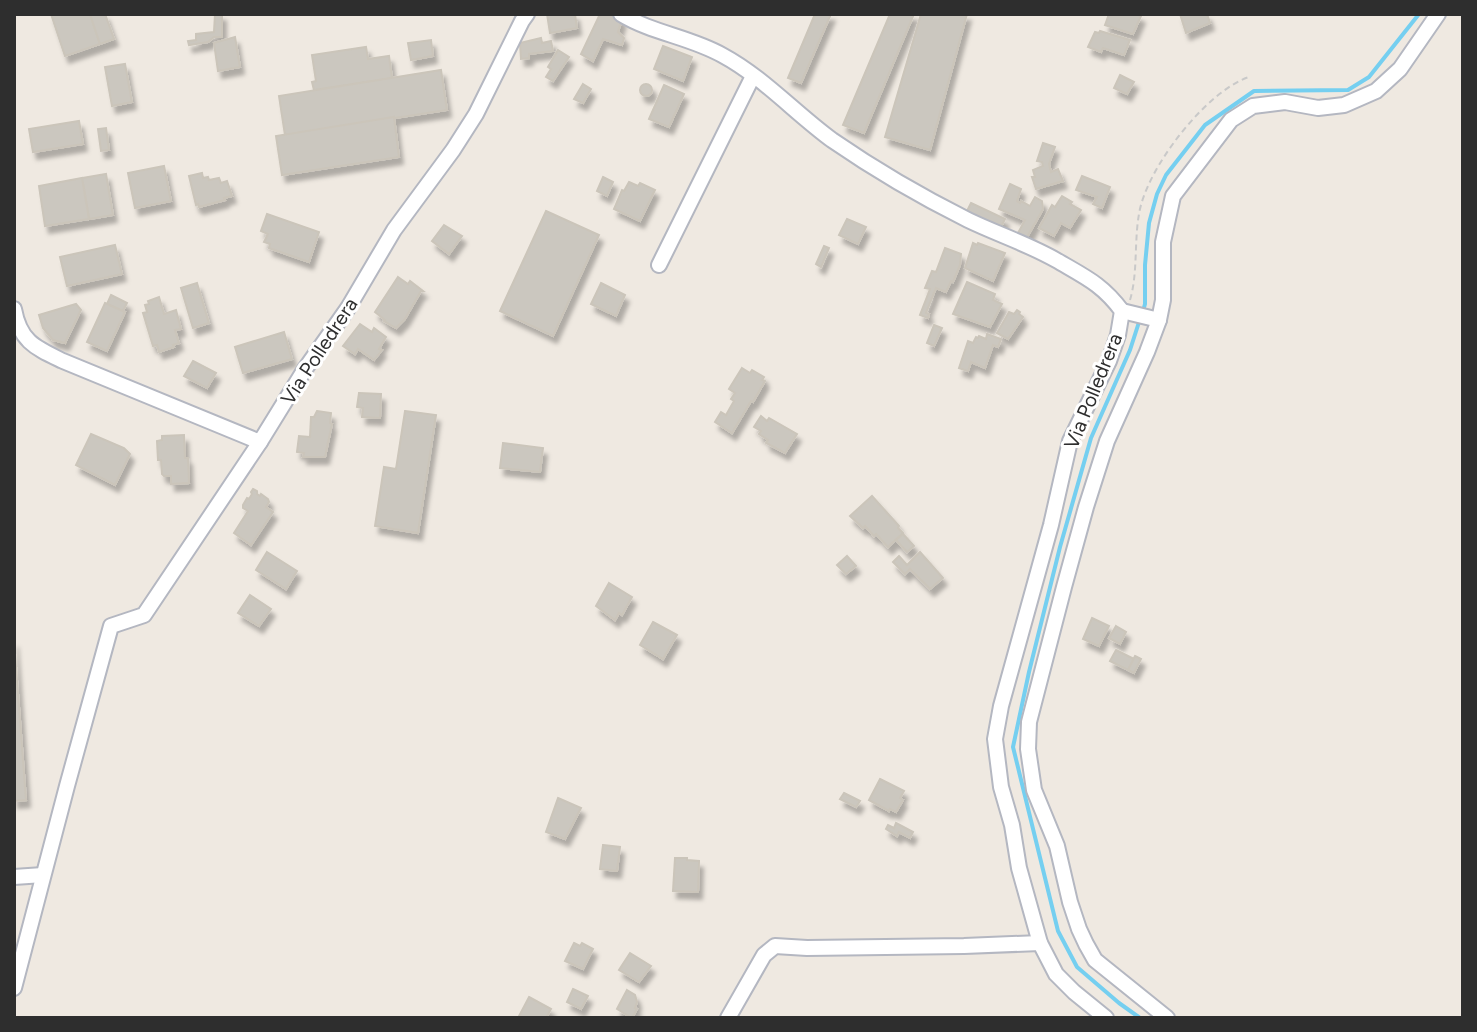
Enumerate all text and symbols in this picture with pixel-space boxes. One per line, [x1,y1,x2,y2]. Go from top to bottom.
street label: Via Polledrera [276,293,362,409]
street label: Via Polledrera [1059,330,1127,452]

